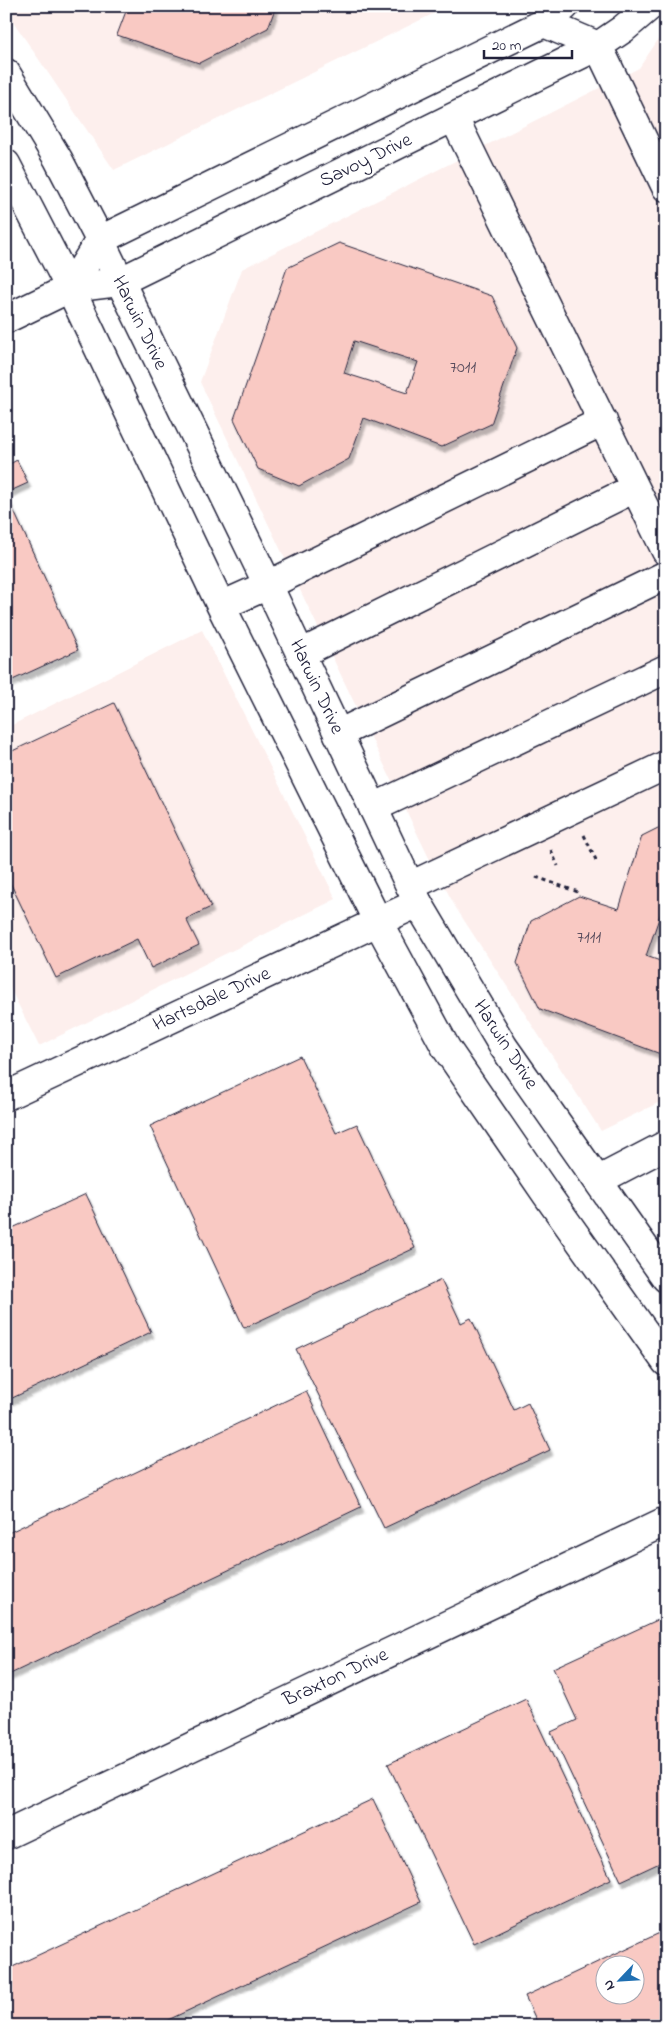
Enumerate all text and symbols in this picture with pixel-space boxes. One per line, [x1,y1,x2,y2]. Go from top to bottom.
scale bar [484,28,572,60]
text: 20 m [492,35,522,57]
street label: Savoy Drive [315,126,417,196]
street label: Harwin Drive [104,271,174,375]
house number: 7011 [450,355,477,381]
street label: Harwin Drive [281,635,351,739]
house number: 7111 [577,925,602,951]
street label: Hartsdale Drive [148,960,276,1040]
street label: Harwin Drive [465,994,545,1096]
street label: Braxton Drive [278,1641,393,1715]
north arrow [594,1954,644,2004]
text: N [598,1976,621,1994]

